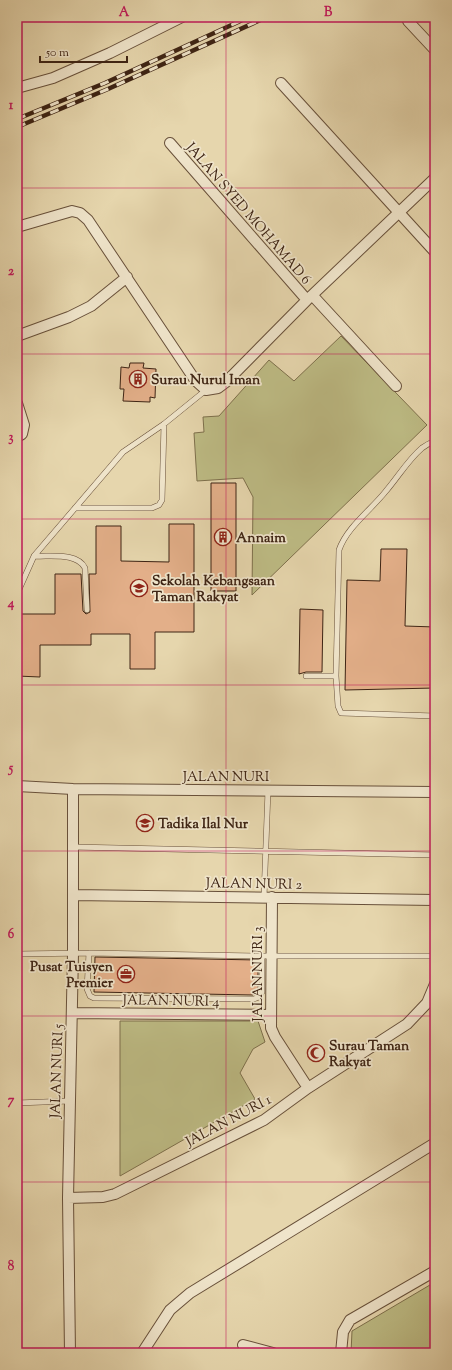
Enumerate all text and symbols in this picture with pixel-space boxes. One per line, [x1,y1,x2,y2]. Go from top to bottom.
text: A [119,4,130,22]
text: B [324,4,333,22]
scale bar [40,38,127,64]
text: 50 m [45,44,69,62]
text: 1 [9,97,14,115]
street label: JALAN SYED MOHAMAD 6 [179,138,315,290]
text: 2 [8,263,15,281]
building icon: Surau Nurul Iman [128,369,148,389]
place label: Surau Nurul Iman [151,371,261,391]
text: 3 [8,429,14,447]
building icon: Annaim [213,527,233,547]
place label: Annaim [236,529,286,549]
place label: Sekolah Kebangsaan Taman Rakyat [152,572,276,608]
school or university icon: Sekolah Kebangsaan Taman Rakyat [129,578,149,598]
text: 4 [7,595,15,613]
text: 5 [8,760,14,778]
street label: JALAN NURI [182,768,270,788]
school or university icon: Tadika Ilal Nur [135,813,155,833]
place label: Tadika Ilal Nur [158,815,249,835]
street label: JALAN NURI 2 [205,874,303,896]
text: 6 [8,926,15,944]
street label: JALAN NURI 3 [249,926,269,1023]
place label: Pusat Tuisyen Premier [30,958,114,994]
office icon: Pusat Tuisyen Premier [116,964,136,984]
street label: JALAN NURI 4 [121,991,219,1013]
street label: JALAN NURI 5 [46,1023,70,1120]
place label: Surau Taman Rakyat [329,1037,410,1073]
mosque icon: Surau Taman Rakyat [306,1043,326,1063]
street label: JALAN NURI 1 [182,1091,275,1153]
text: 7 [8,1092,15,1110]
text: 8 [8,1258,15,1276]

